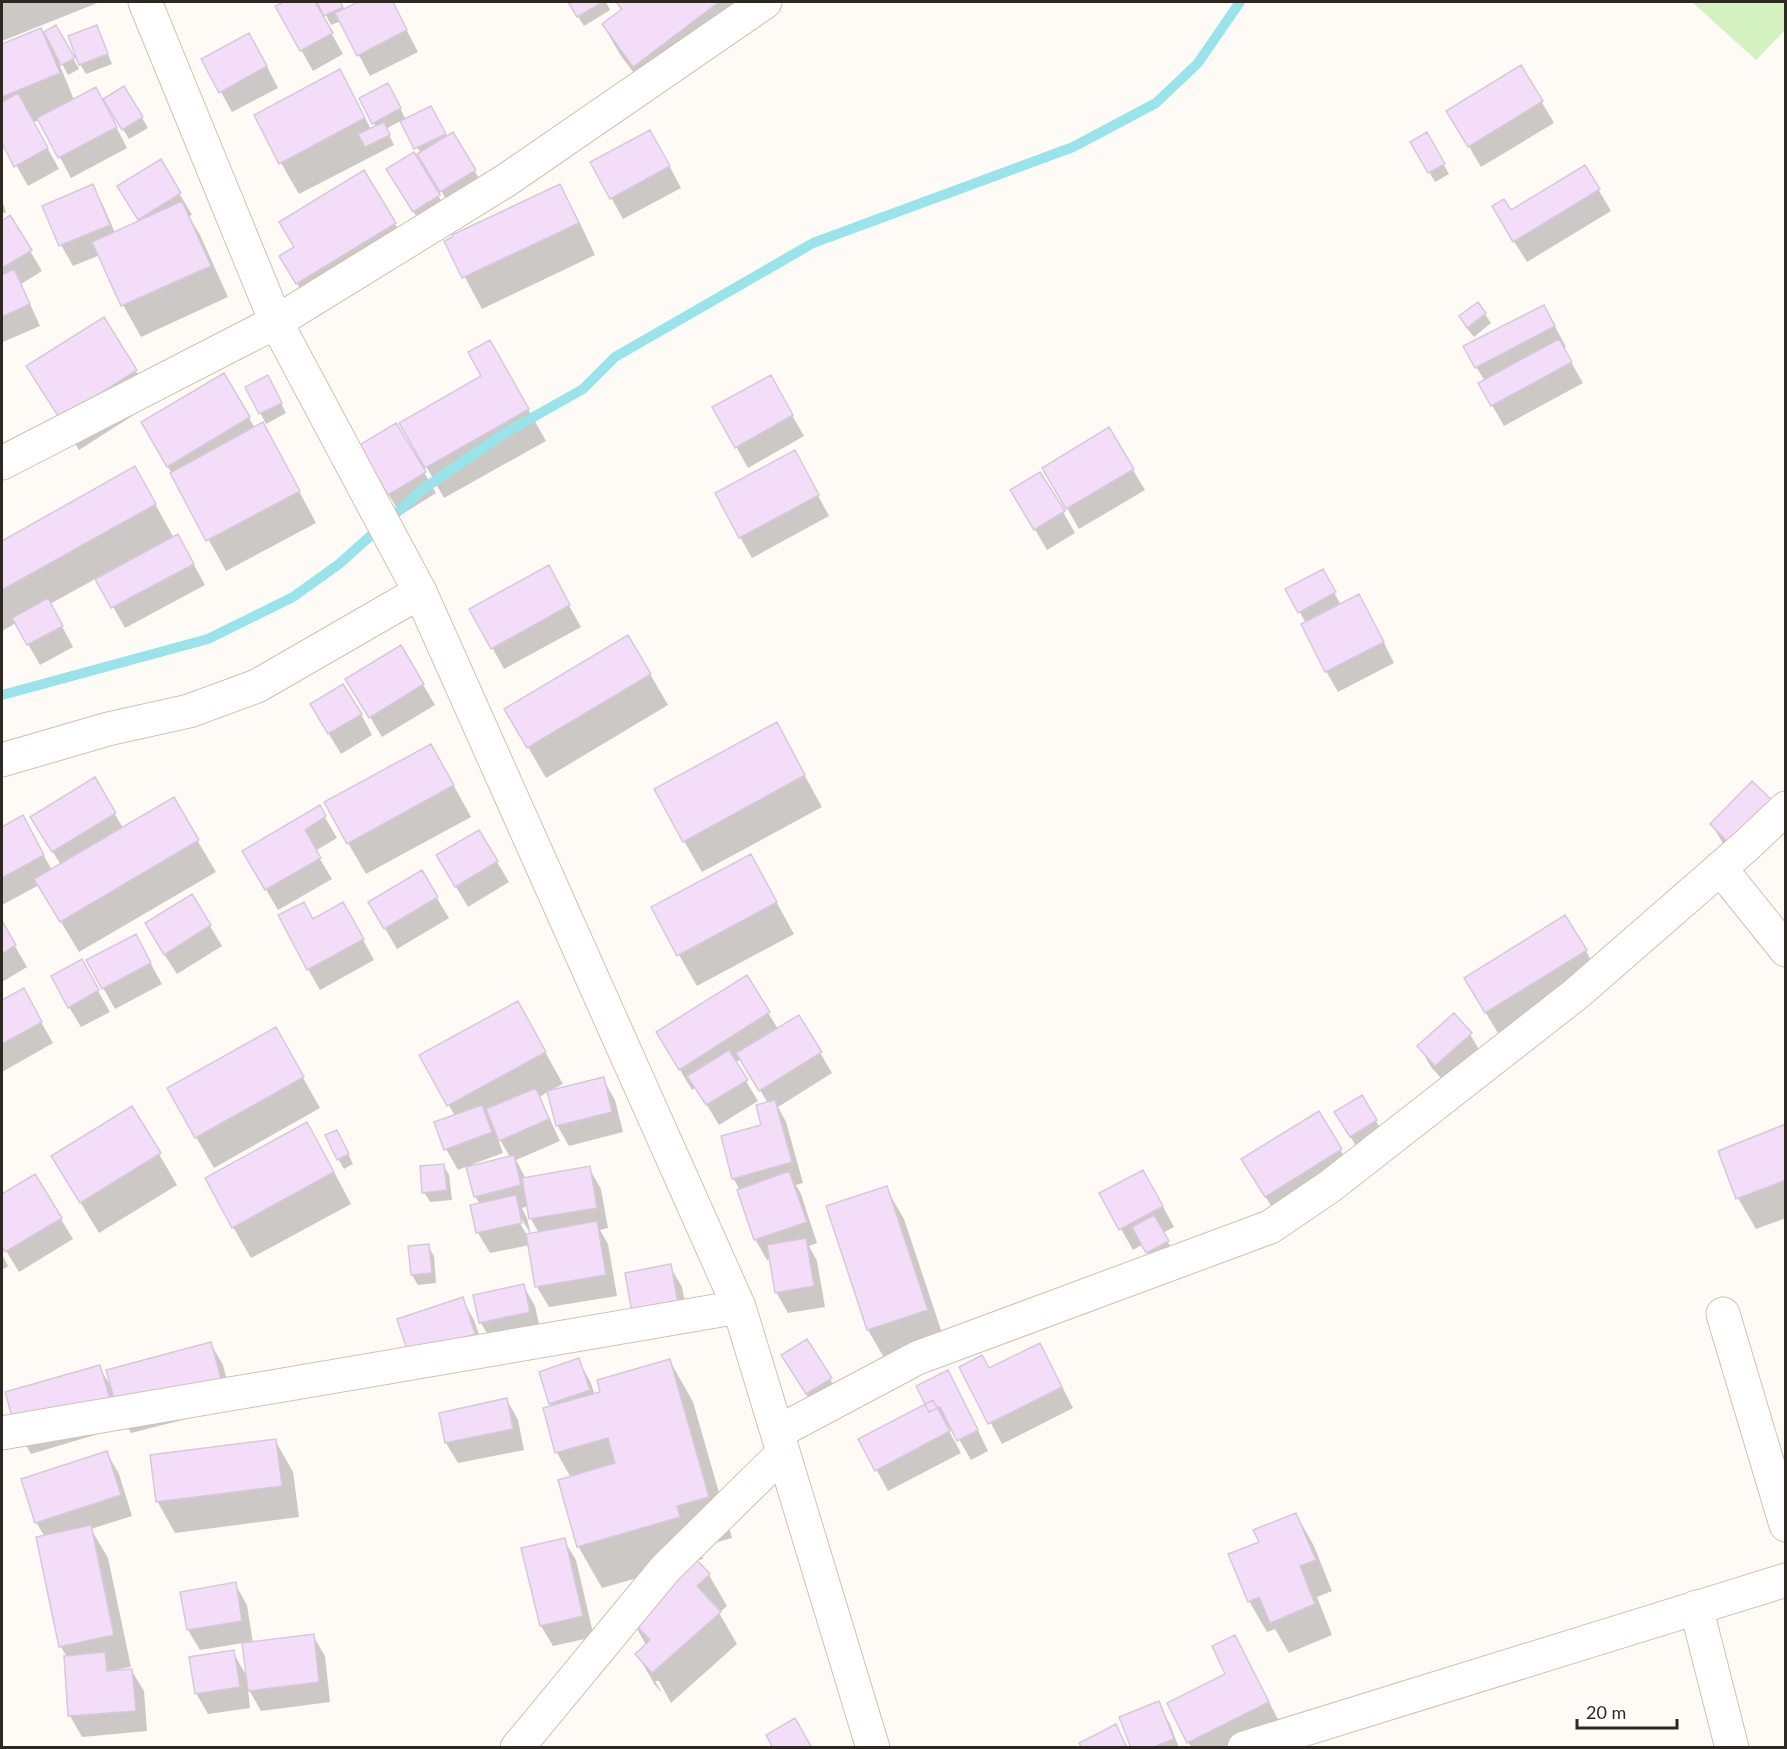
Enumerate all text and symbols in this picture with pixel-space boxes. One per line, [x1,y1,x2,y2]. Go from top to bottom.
scale bar [1577,1692,1678,1730]
text: 20 m [1586,1701,1626,1723]

